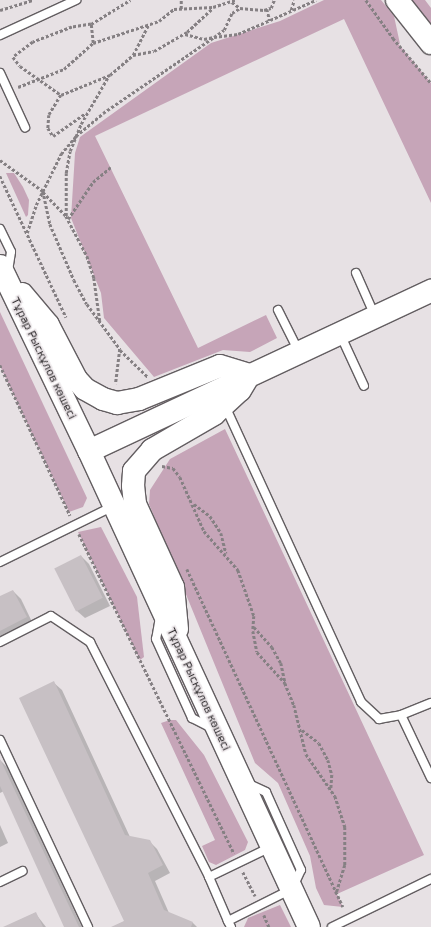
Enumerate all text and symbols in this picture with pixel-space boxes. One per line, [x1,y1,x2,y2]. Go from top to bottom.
street label: Тұрар Рысқұлов көшесі [8,295,80,421]
street label: Тұрар Рысқұлов көшесі [164,625,234,753]

